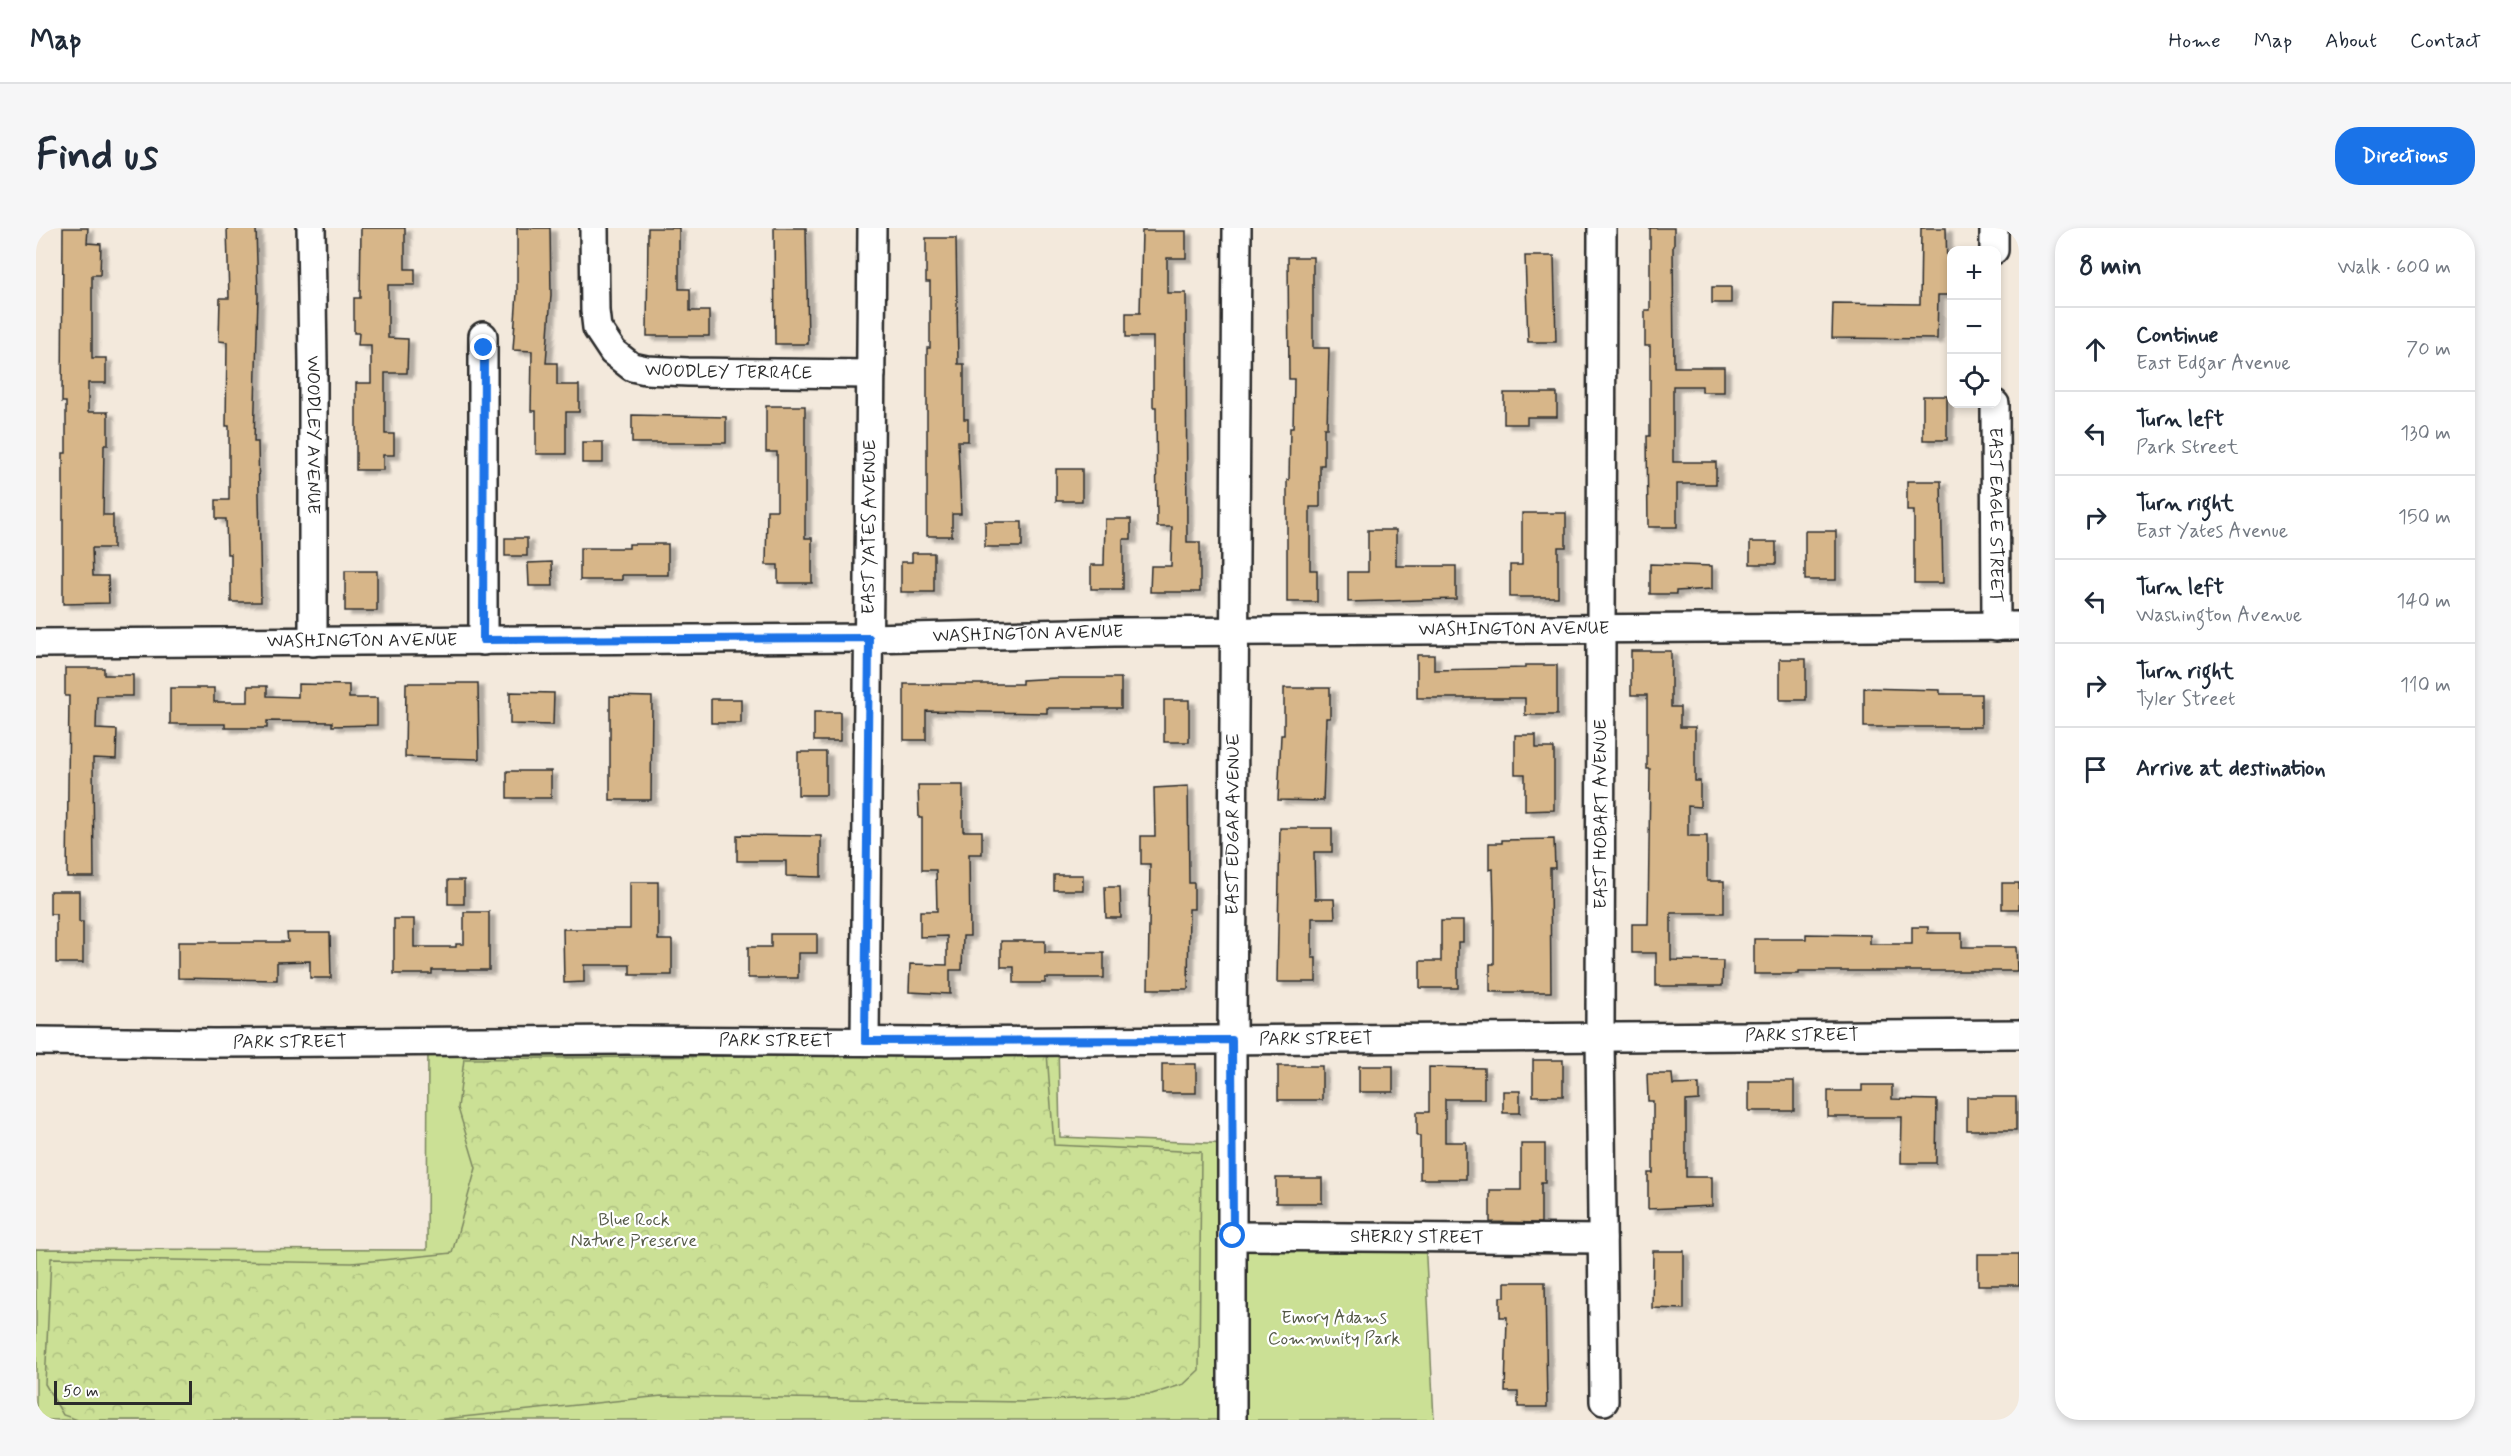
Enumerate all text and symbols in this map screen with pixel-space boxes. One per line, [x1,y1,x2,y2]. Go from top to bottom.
text: Map [30,23,81,60]
text: Home [2169,27,2221,55]
text: Map [2254,27,2292,55]
text: About [2325,27,2377,55]
text: Contact [2410,27,2481,55]
button: Directions [2335,127,2475,185]
text: Find us [36,129,158,184]
map controls [1947,246,2001,408]
button: + [1947,246,2001,300]
text: 8 min [2079,250,2142,284]
text: Walk · 600 m [2337,254,2451,281]
button: − [1947,300,2001,354]
text: Continue [2136,322,2218,350]
icon: ahead [2079,333,2112,366]
route end [470,334,496,360]
text: 70 m [2406,336,2451,363]
text: East Edgar Avenue [2136,350,2291,377]
button: locate [1947,354,2001,408]
street label: WOODLEY AVENUE [301,356,325,514]
street label: WOODLEY TERRACE [644,358,812,385]
text: Turn left [2136,406,2224,434]
icon: left [2079,417,2112,450]
text: 130 m [2400,420,2451,447]
street label: EAST EAGLE STREET [1983,427,2008,603]
text: Park Street [2136,434,2238,461]
street label: EAST YATES AVENUE [857,439,882,615]
text: Turn right [2136,490,2234,518]
icon: right [2079,501,2112,534]
text: 150 m [2398,504,2451,531]
text: East Yates Avenue [2136,518,2288,545]
text: Turn left [2136,574,2224,602]
icon: left [2079,585,2112,618]
text: 140 m [2397,588,2451,615]
text: Washington Avenue [2136,602,2302,629]
street label: WASHINGTON AVENUE [1418,617,1609,642]
street label: WASHINGTON AVENUE [932,620,1123,648]
street label: WASHINGTON AVENUE [267,628,457,654]
text: Turn right [2136,658,2234,686]
icon: right [2079,669,2112,702]
text: 110 m [2400,672,2451,699]
text: Tyler Street [2136,686,2235,713]
street label: EAST HOBART AVENUE [1589,719,1613,909]
street label: EAST EDGAR AVENUE [1221,733,1246,915]
icon: arrive [2079,753,2112,786]
text: Arrive at destination [2136,755,2326,783]
street label: PARK STREET [1745,1023,1859,1048]
street label: PARK STREET [1259,1027,1373,1052]
street label: PARK STREET [719,1029,833,1053]
street label: PARK STREET [233,1030,347,1055]
park label: Blue Rock Nature Preserve [571,1208,697,1253]
route start [1219,1222,1245,1248]
street label: SHERRY STREET [1350,1225,1484,1250]
park label: Emory Adams Community Park [1268,1306,1400,1351]
scale bar [54,1378,192,1406]
text: 50 m [63,1381,99,1402]

